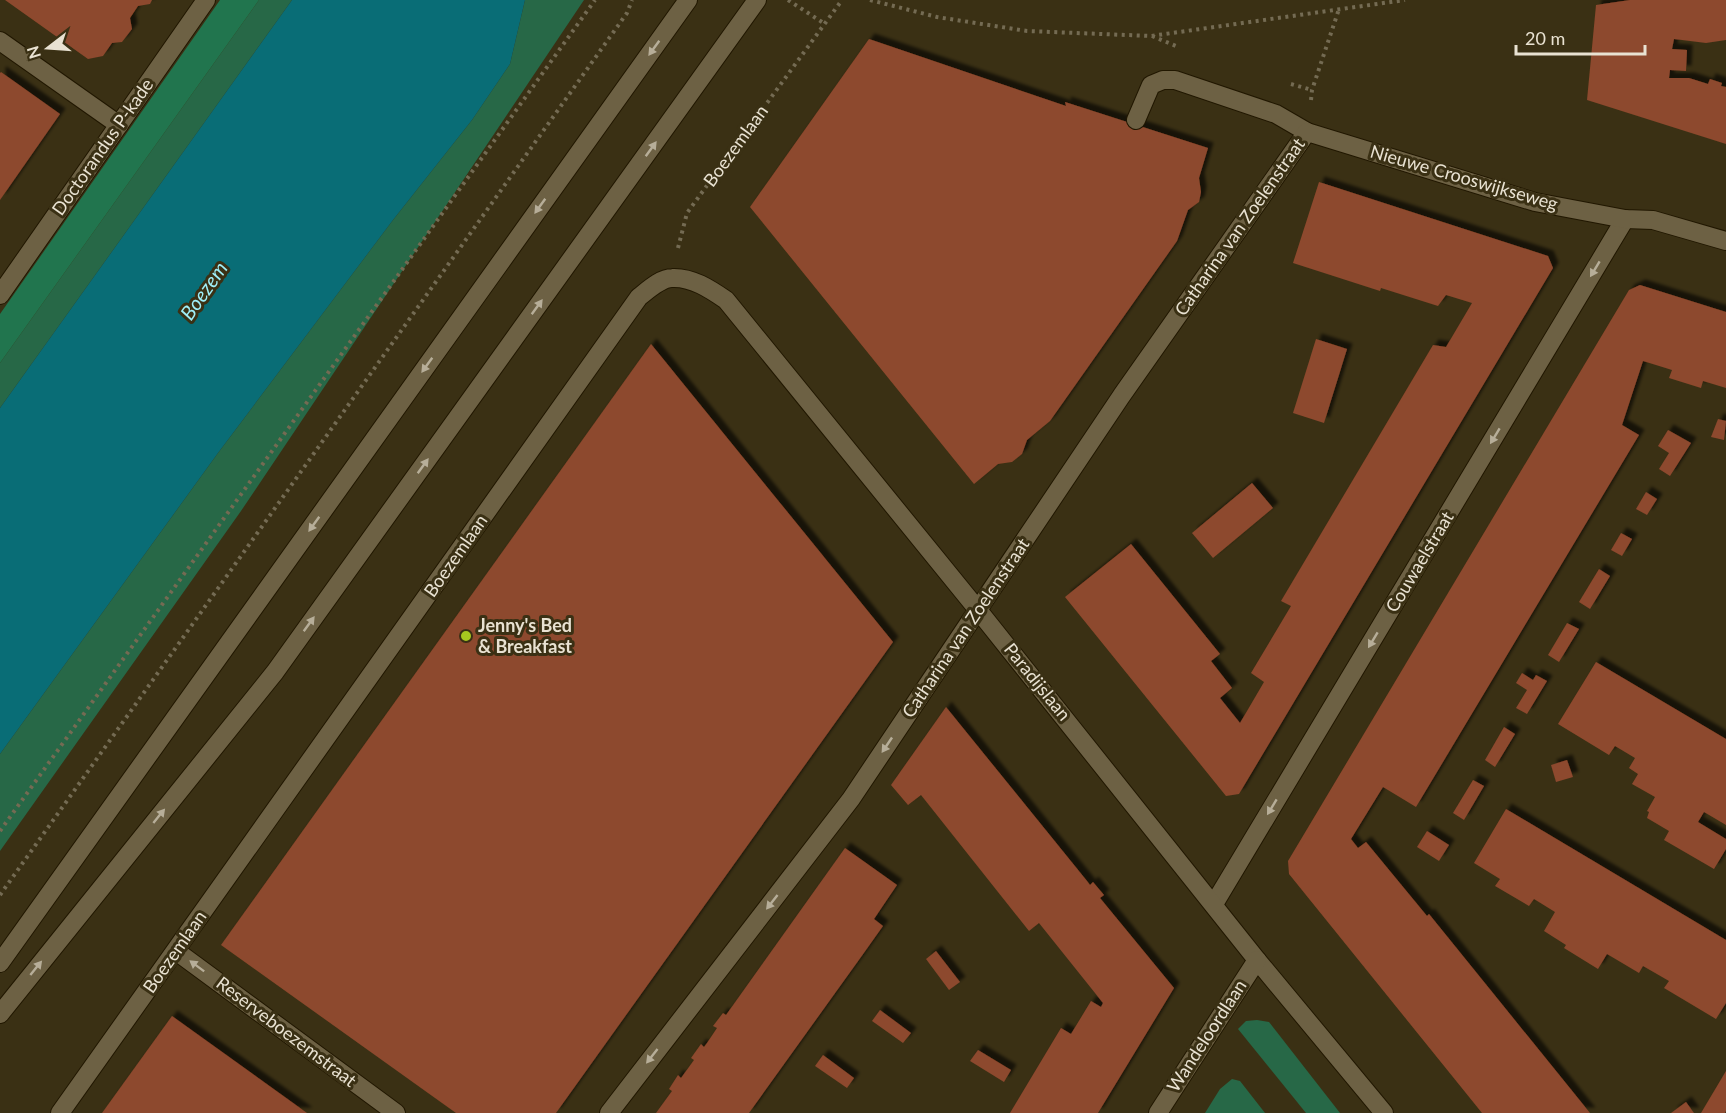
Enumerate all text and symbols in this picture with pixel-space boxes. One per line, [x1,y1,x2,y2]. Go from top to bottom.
north arrow [18,18,78,78]
scale bar [1516,18,1645,56]
text: 20 m [1525,27,1565,49]
one-way arrow [648,40,660,55]
text: N [22,44,44,61]
street label: Doctorandus P-kade [47,74,158,219]
street label: Boezemlaan [698,100,772,191]
street label: Catharina van Zoelenstraat [1169,133,1309,319]
street label: Nieuwe Crooswijkseweg [1368,140,1561,214]
one-way arrow [644,141,656,157]
one-way arrow [534,198,546,214]
water label: Boezem [175,257,232,324]
one-way arrow [1590,261,1601,277]
one-way arrow [531,300,543,316]
one-way arrow [422,357,433,373]
one-way arrow [1489,428,1500,444]
one-way arrow [417,458,429,474]
street label: Couwaelstraat [1380,507,1458,616]
street label: Boezemlaan [419,510,492,601]
one-way arrow [308,515,320,531]
street label: Catharina van Zoelenstraat [897,533,1034,721]
place label: Jenny's Bed & Breakfast [478,614,572,657]
one-way arrow [303,617,315,632]
marker: Jenny's Bed & Breakfast [459,629,473,643]
one-way arrow [1367,632,1378,648]
street label: Paradijslaan [1000,638,1076,725]
one-way arrow [882,737,893,754]
one-way arrow [1267,799,1278,815]
one-way arrow [152,809,164,824]
one-way arrow [766,895,778,910]
street label: Boezemlaan [138,906,211,997]
one-way arrow [30,960,43,976]
one-way arrow [189,960,204,972]
street label: Reserveboezemstraat [212,971,361,1091]
street label: Wandeloordlaan [1162,975,1251,1096]
one-way arrow [647,1049,659,1064]

